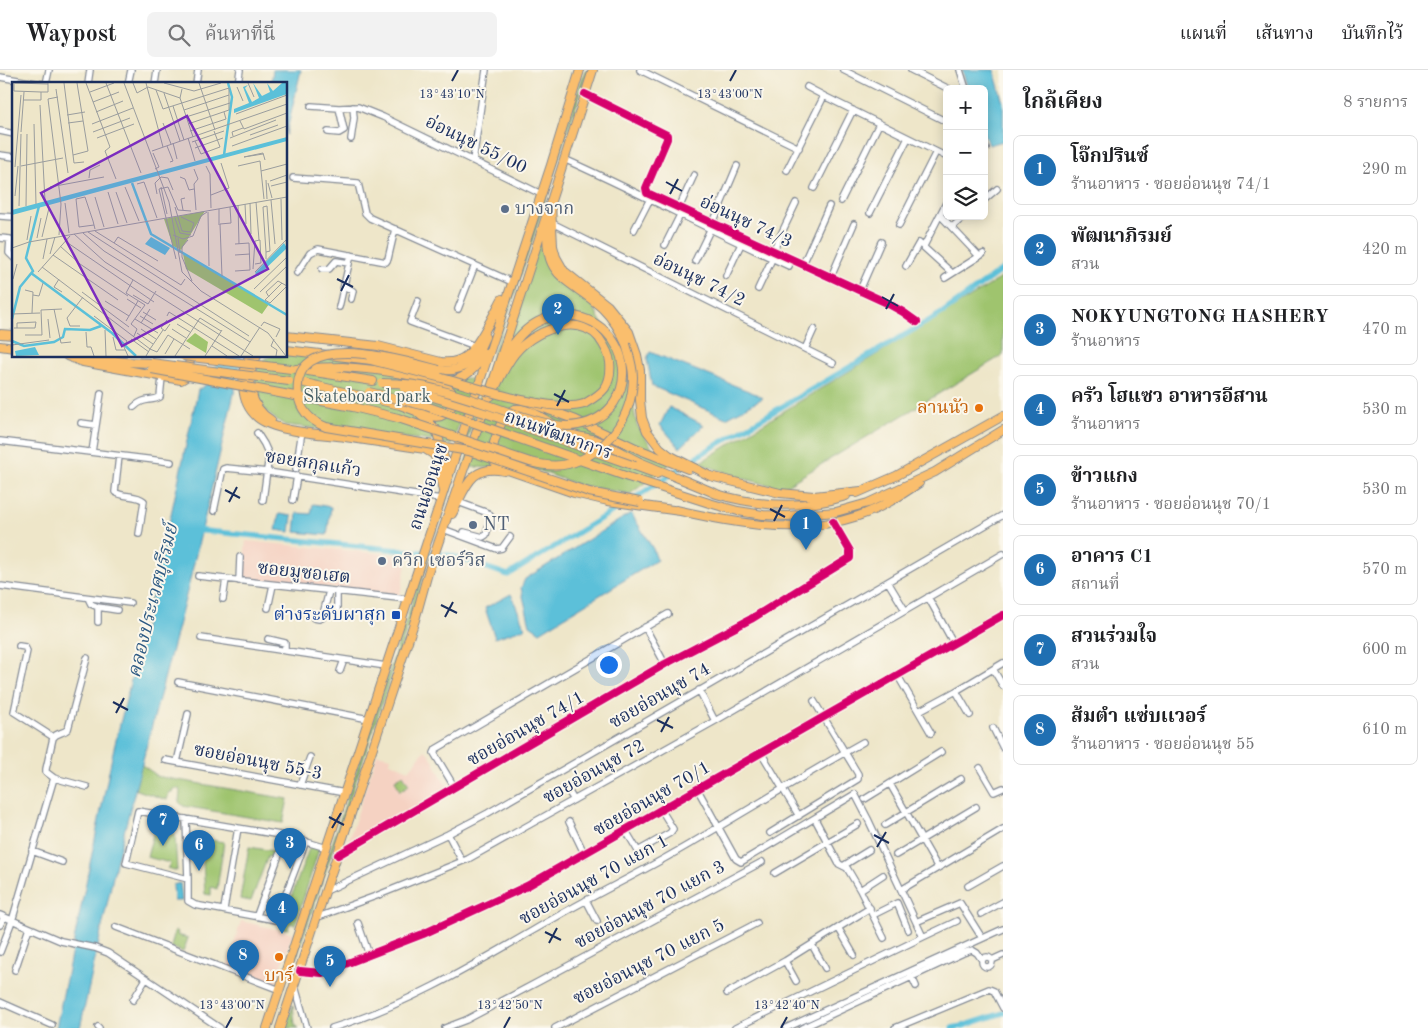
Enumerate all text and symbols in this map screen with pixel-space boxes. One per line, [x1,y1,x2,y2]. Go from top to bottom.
search box [147,12,497,57]
icon: search [165,21,193,49]
text: Waypost [25,23,117,47]
text: แผนที่ [1180,25,1227,43]
text: เส้นทาง [1255,25,1314,43]
text: บันทึกไว้ [1342,25,1403,43]
text: ค้นหาที่นี่ [205,26,276,45]
inset map [12,82,288,358]
map controls [943,85,988,220]
button: + [943,85,988,130]
text: 13°43'10"N [419,89,485,101]
text: 13°43'00"N [697,89,763,101]
text: ใกล้เคียง [1023,92,1103,113]
text: 8 รายการ [1343,95,1408,111]
street label: อ่อนนุช 55/00 [422,111,530,179]
button: − [943,130,988,175]
text: โจ๊กปรินซ์ [1071,148,1148,167]
text: 1 [1035,162,1045,178]
text: 290 m [1362,162,1407,178]
button: layers [943,175,988,220]
text: ร้านอาหาร · ซอยอ่อนนุช 74/1 [1071,177,1271,193]
street label: อ่อนนุช 74/3 [696,191,796,253]
place label: บางจาก [515,200,574,218]
marker: บางจาก [499,203,511,215]
text: พัฒนาภิรมย์ [1071,228,1172,247]
text: 2 [1035,242,1045,258]
text: 420 m [1362,242,1407,258]
street label: อ่อนนุช 74/2 [649,248,749,312]
text: สวน [1071,257,1100,273]
pin: 2 [542,294,574,335]
text: NOKYUNGTONG HASHERY [1071,308,1329,327]
text: 3 [1035,322,1045,338]
text: 470 m [1362,322,1407,338]
text: ร้านอาหาร [1071,334,1140,350]
park label: Skateboard park [303,388,431,406]
text: ครัว โฮแซว อาหารอีสาน [1071,388,1268,407]
place label: ลานนัว [917,398,969,417]
marker: ลานนัว [973,402,985,414]
text: 4 [1035,402,1045,418]
text: 530 m [1362,402,1407,418]
street label: ถนนพัฒนาการ [502,406,615,463]
text: ร้านอาหาร [1071,417,1140,433]
street label: ถนนอ่อนนุช [405,441,453,533]
street label: ซอยสกุลแก้ว [263,446,363,482]
text: ข้าวแกง [1071,468,1138,487]
text: 5 [1035,482,1045,498]
text: 530 m [1362,482,1407,498]
text: ร้านอาหาร · ซอยอ่อนนุช 70/1 [1071,497,1271,513]
pin: 1 [790,509,822,550]
place label: NT [483,516,510,534]
water label: คลองประเวศบุรีรมย์ [123,517,184,680]
marker: NT [467,519,479,531]
text: อาคาร C1 [1071,548,1153,567]
place label: ควิก เซอร์วิส [392,549,486,570]
marker: ควิก เซอร์วิส [376,555,388,567]
street label: ซอยมูซอเฮต [256,559,351,588]
text: 6 [1035,562,1045,578]
text: 570 m [1362,562,1407,578]
text: สถานที่ [1071,577,1119,593]
place label: ต่างระดับผาสุก [274,604,386,626]
marker: ต่างระดับผาสุก [390,609,402,621]
text: สวนร่วมใจ [1071,628,1157,647]
text: 7 [1035,642,1045,658]
text: 600 m [1362,642,1407,658]
your location [596,652,622,678]
text: สวน [1071,657,1100,673]
street label: ซอยอ่อนนุช 74 [605,658,715,734]
street label: ซอยอ่อนนุช 74/1 [463,687,589,771]
text: ส้มตำ แซ่บเเวอร์ [1071,708,1206,727]
text: 8 [1035,722,1045,738]
text: 610 m [1362,722,1407,738]
street label: ซอยอ่อนนุช 72 [539,735,649,809]
text: ร้านอาหาร · ซอยอ่อนนุช 55 [1071,737,1255,753]
street label: ซอยอ่อนนุช 55-3 [192,739,324,785]
street label: ซอยอ่อนนุช 70/1 [589,757,715,841]
pin: 7 [147,805,179,846]
pin: 3 [274,828,306,869]
pin: 6 [183,830,215,871]
street label: ซอยอ่อนนุช 70 แยก 1 [516,830,672,930]
street label: ซอยอ่อนนุช 70 แยก 3 [571,856,729,954]
pin: 4 [266,893,298,934]
street label: ซอยอ่อนนุช 70 แยก 5 [570,914,728,1010]
pin: 8 [227,940,259,981]
pin: 5 [314,946,346,987]
marker: บาร์ [273,951,285,963]
place label: บาร์ [264,964,294,985]
text: 13°42'50"N [477,999,543,1012]
text: 13°43'00"N [199,1000,265,1012]
text: 13°42'40"N [754,1000,820,1012]

